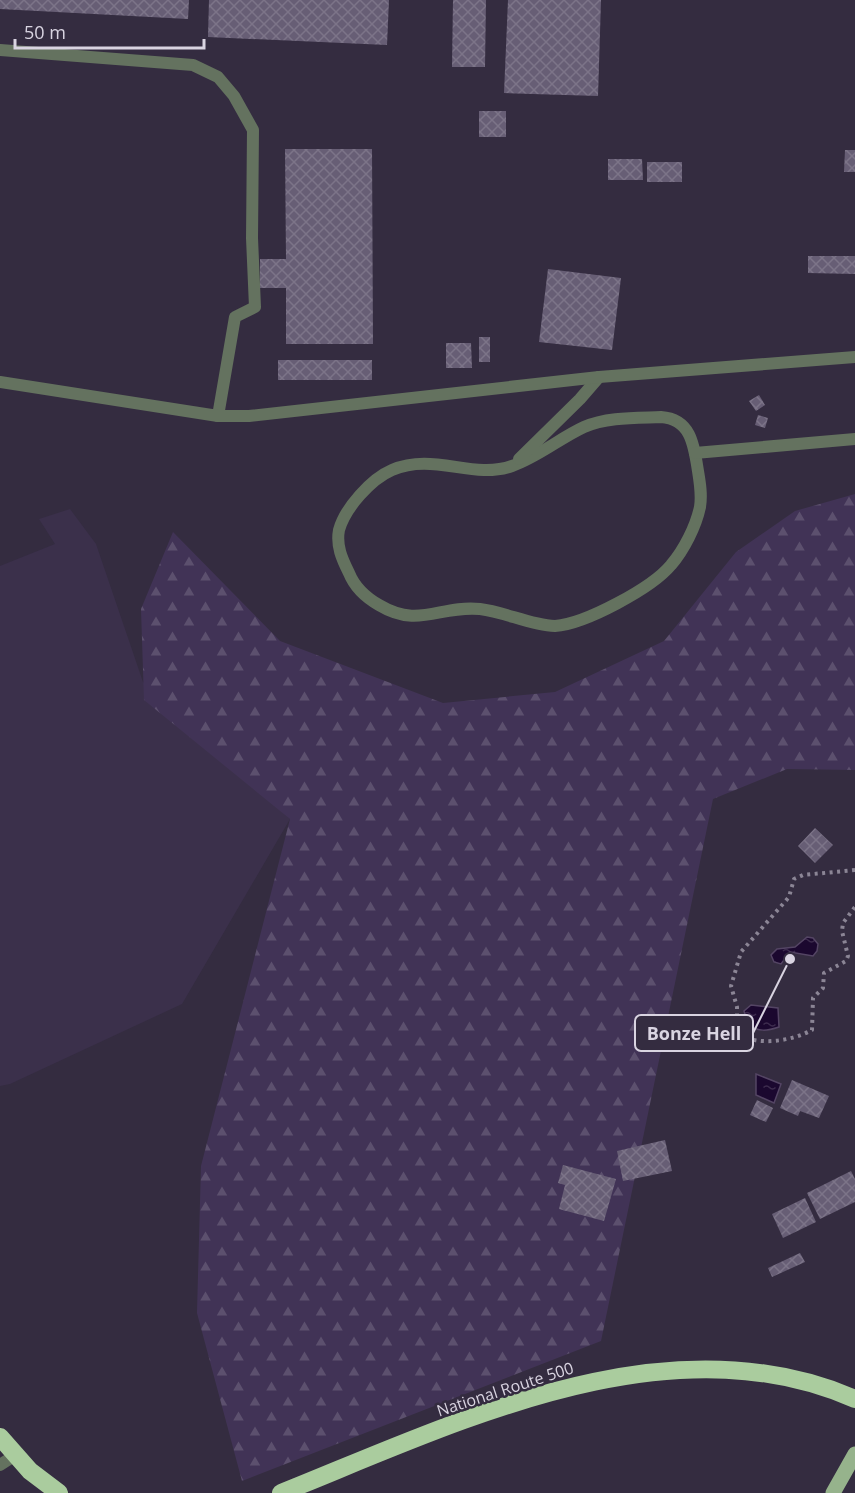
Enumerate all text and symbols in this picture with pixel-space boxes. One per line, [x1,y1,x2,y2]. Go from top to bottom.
scale bar [15,12,204,50]
text: 50 m [24,20,66,44]
callout: Bonze Hell [635,1015,753,1051]
text: Bonze Hell [647,1021,741,1045]
street label: National Route 500 [434,1356,576,1422]

